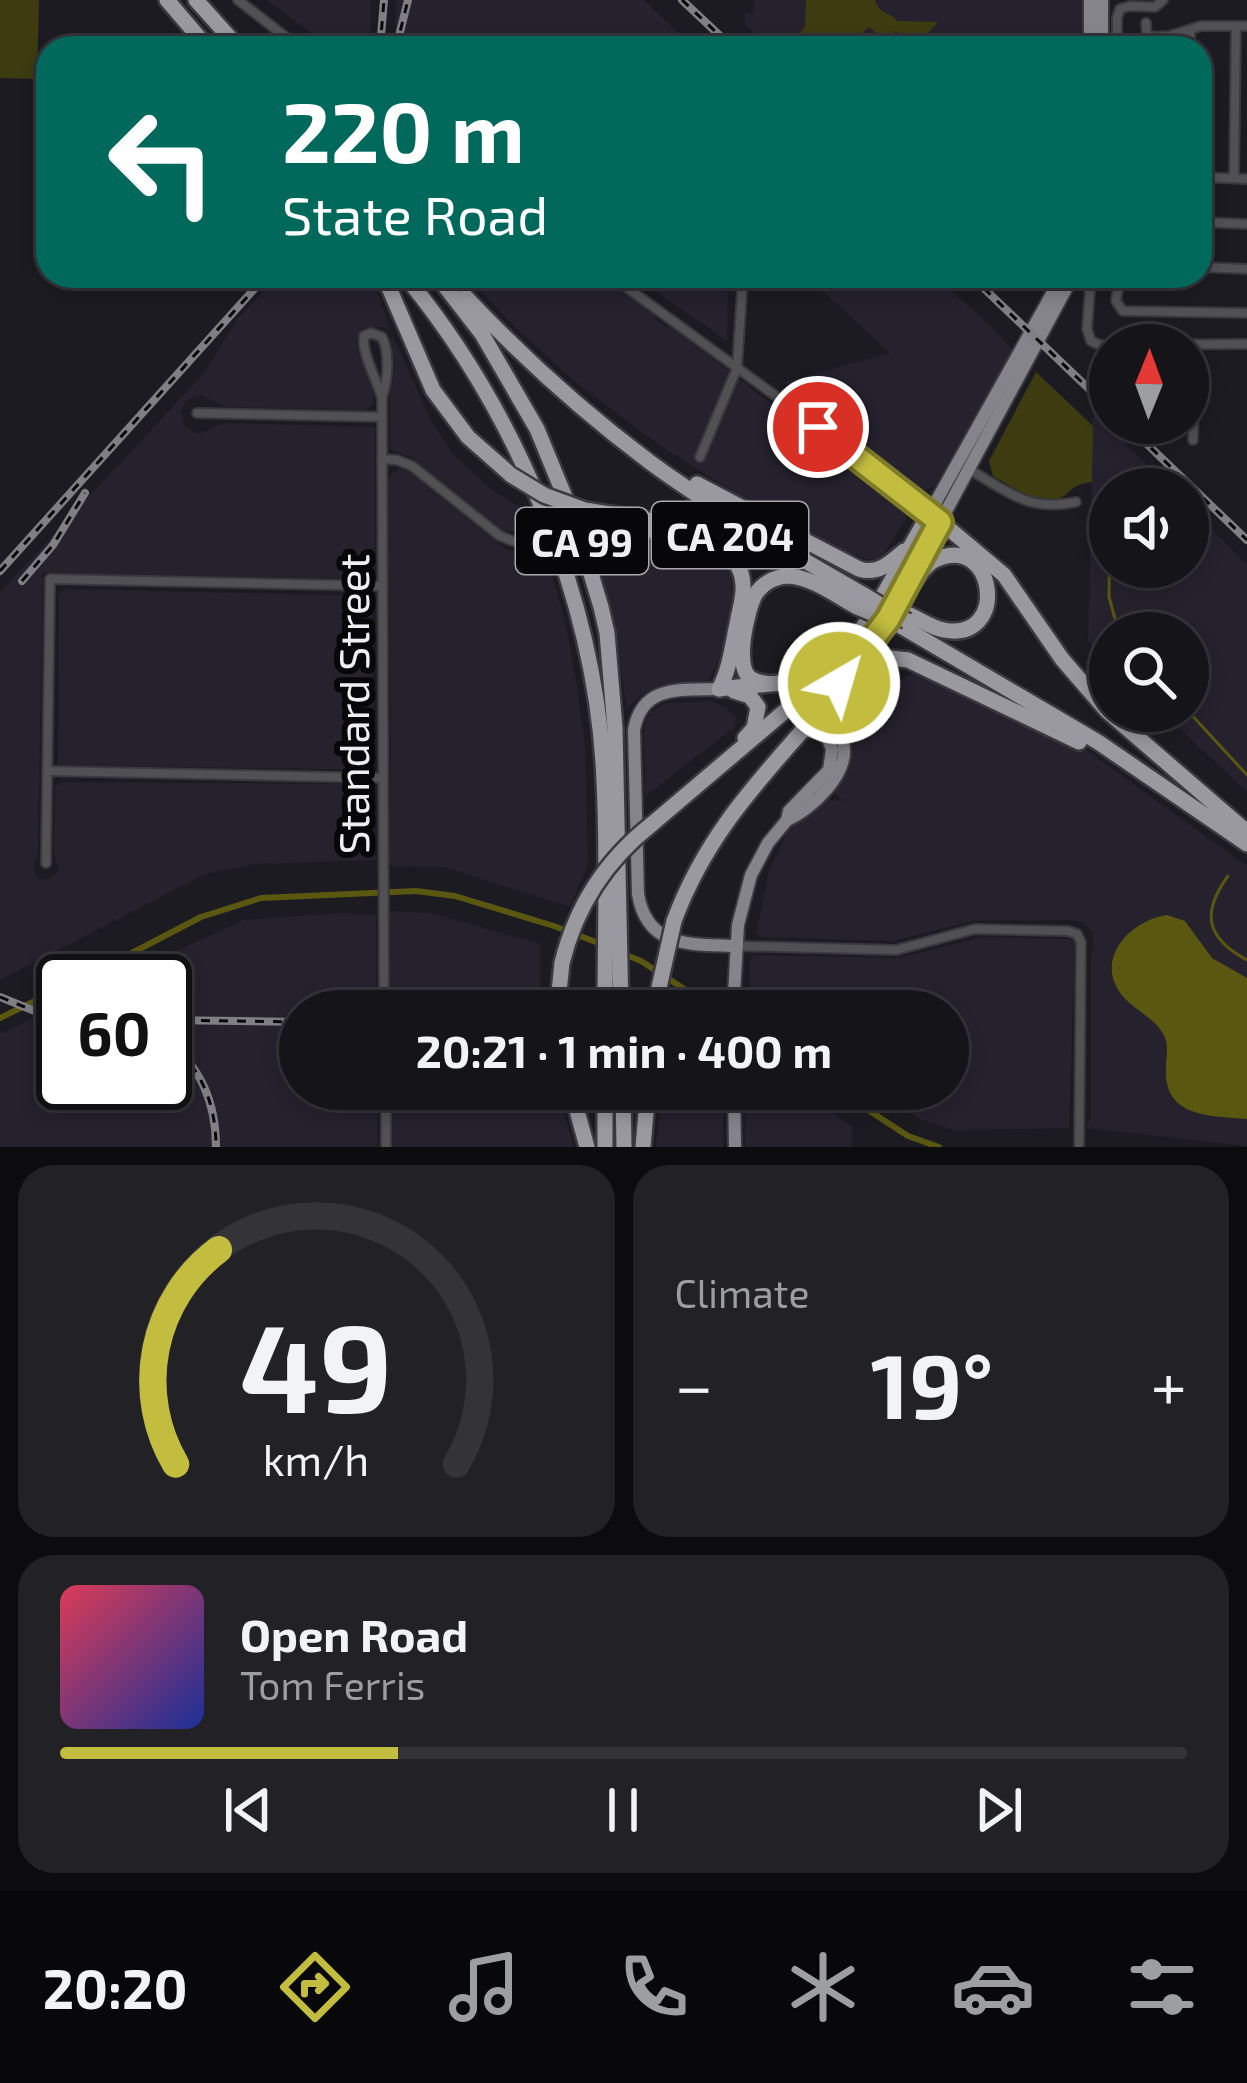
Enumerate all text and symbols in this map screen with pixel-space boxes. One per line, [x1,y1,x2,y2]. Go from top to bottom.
text: 220 m [282,79,525,180]
icon: left [84,84,240,240]
text: State Road [282,181,548,246]
north arrow [1089,324,1209,444]
map controls [1089,324,1209,732]
pin [767,376,869,478]
icon: arrive [785,394,851,460]
button: sound [1089,468,1209,588]
road number: CA 204 [652,502,808,568]
road number: CA 99 [516,508,648,574]
street label: Standard Street [327,554,377,854]
button: search [1089,612,1209,732]
position arrow [776,620,902,746]
speed limit sign: 60 [36,954,192,1110]
text: 20:21 · 1 min · 400 m [416,1023,832,1077]
text: Climate [675,1269,809,1316]
text: 49 [240,1288,393,1438]
text: 19° [870,1329,993,1437]
text: − [675,1344,713,1423]
text: + [1151,1344,1187,1423]
text: km/h [263,1433,369,1485]
text: Open Road [240,1607,468,1661]
text: Tom Ferris [240,1661,425,1708]
icon: previous [215,1777,281,1843]
icon: pause [590,1777,656,1843]
icon: next [966,1777,1032,1843]
icon: directions [273,1945,357,2029]
icon: music [442,1945,526,2029]
icon: phone [612,1945,696,2029]
icon: climate [781,1945,865,2029]
icon: car [951,1945,1035,2029]
icon: filters [1120,1945,1204,2029]
text: 20:20 [43,1955,188,2020]

